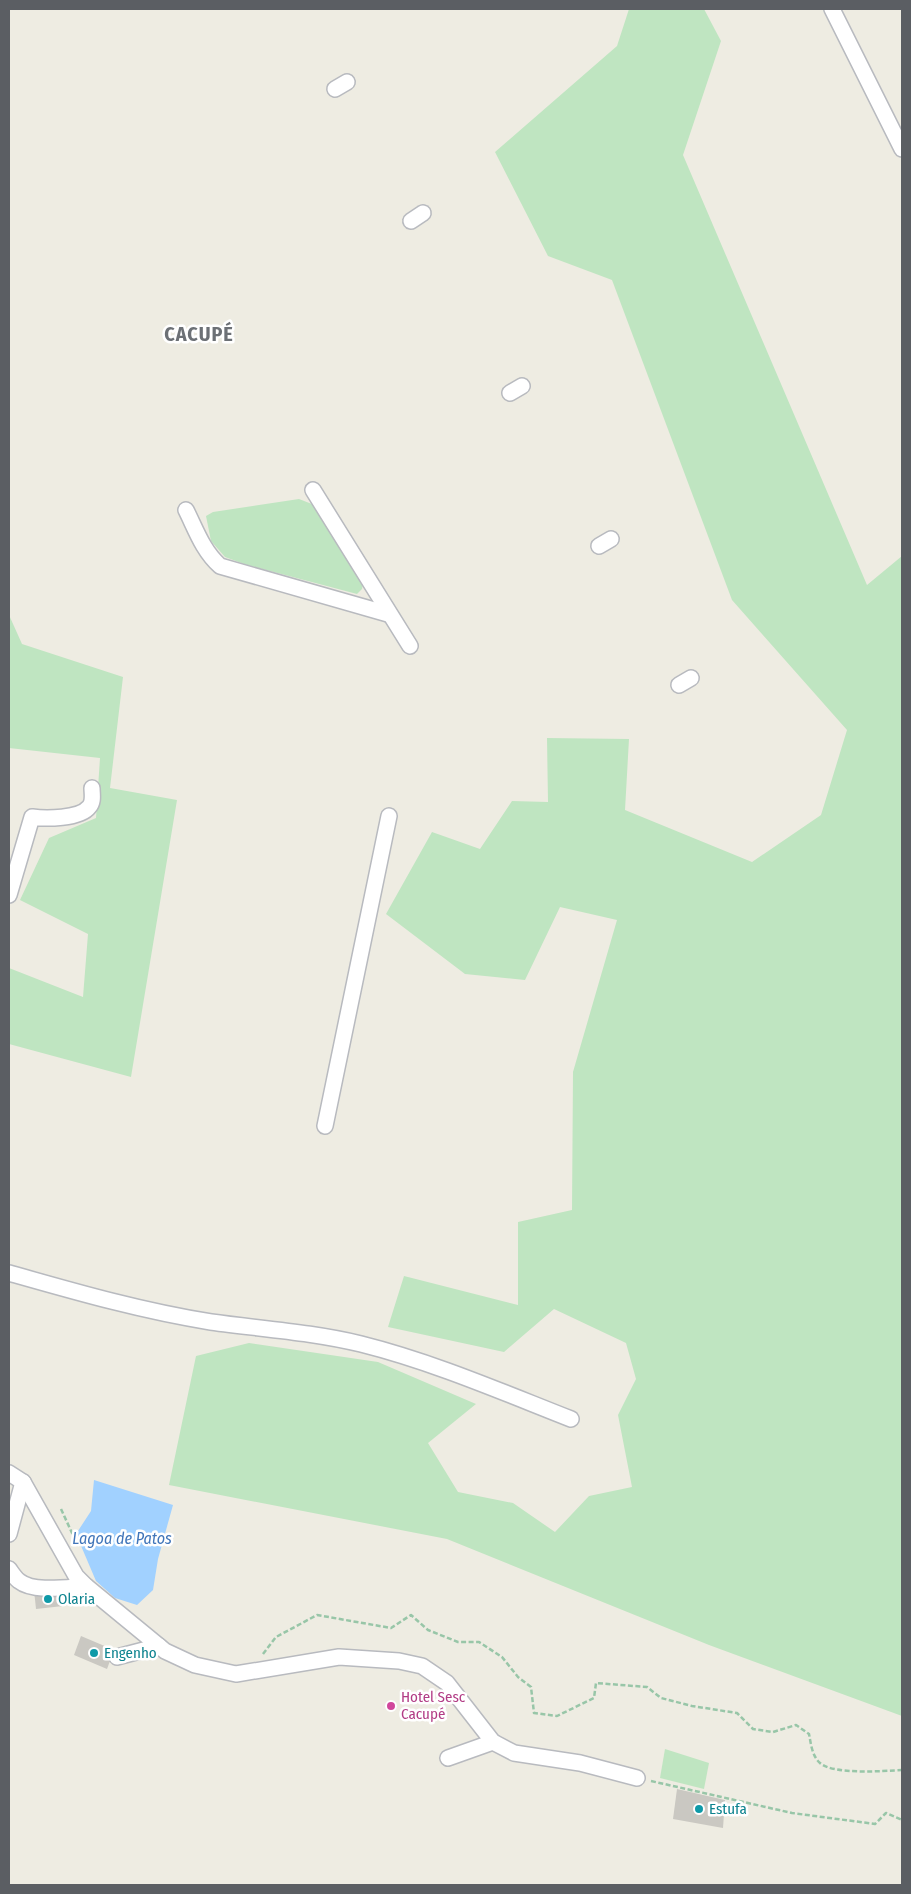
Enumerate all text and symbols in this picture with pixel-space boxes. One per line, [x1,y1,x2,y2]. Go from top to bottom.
district label: CACUPÉ [164,321,234,346]
water label: Lagoa de Patos [72,1529,172,1548]
place label: Olaria [58,1590,95,1608]
marker: Olaria [42,1593,54,1605]
place label: Engenho [104,1644,157,1662]
marker: Engenho [88,1647,100,1659]
place label: Hotel Sesc Cacupé [401,1688,466,1723]
marker: Hotel Sesc Cacupé [385,1700,397,1712]
place label: Estufa [709,1800,747,1818]
marker: Estufa [693,1803,705,1815]

